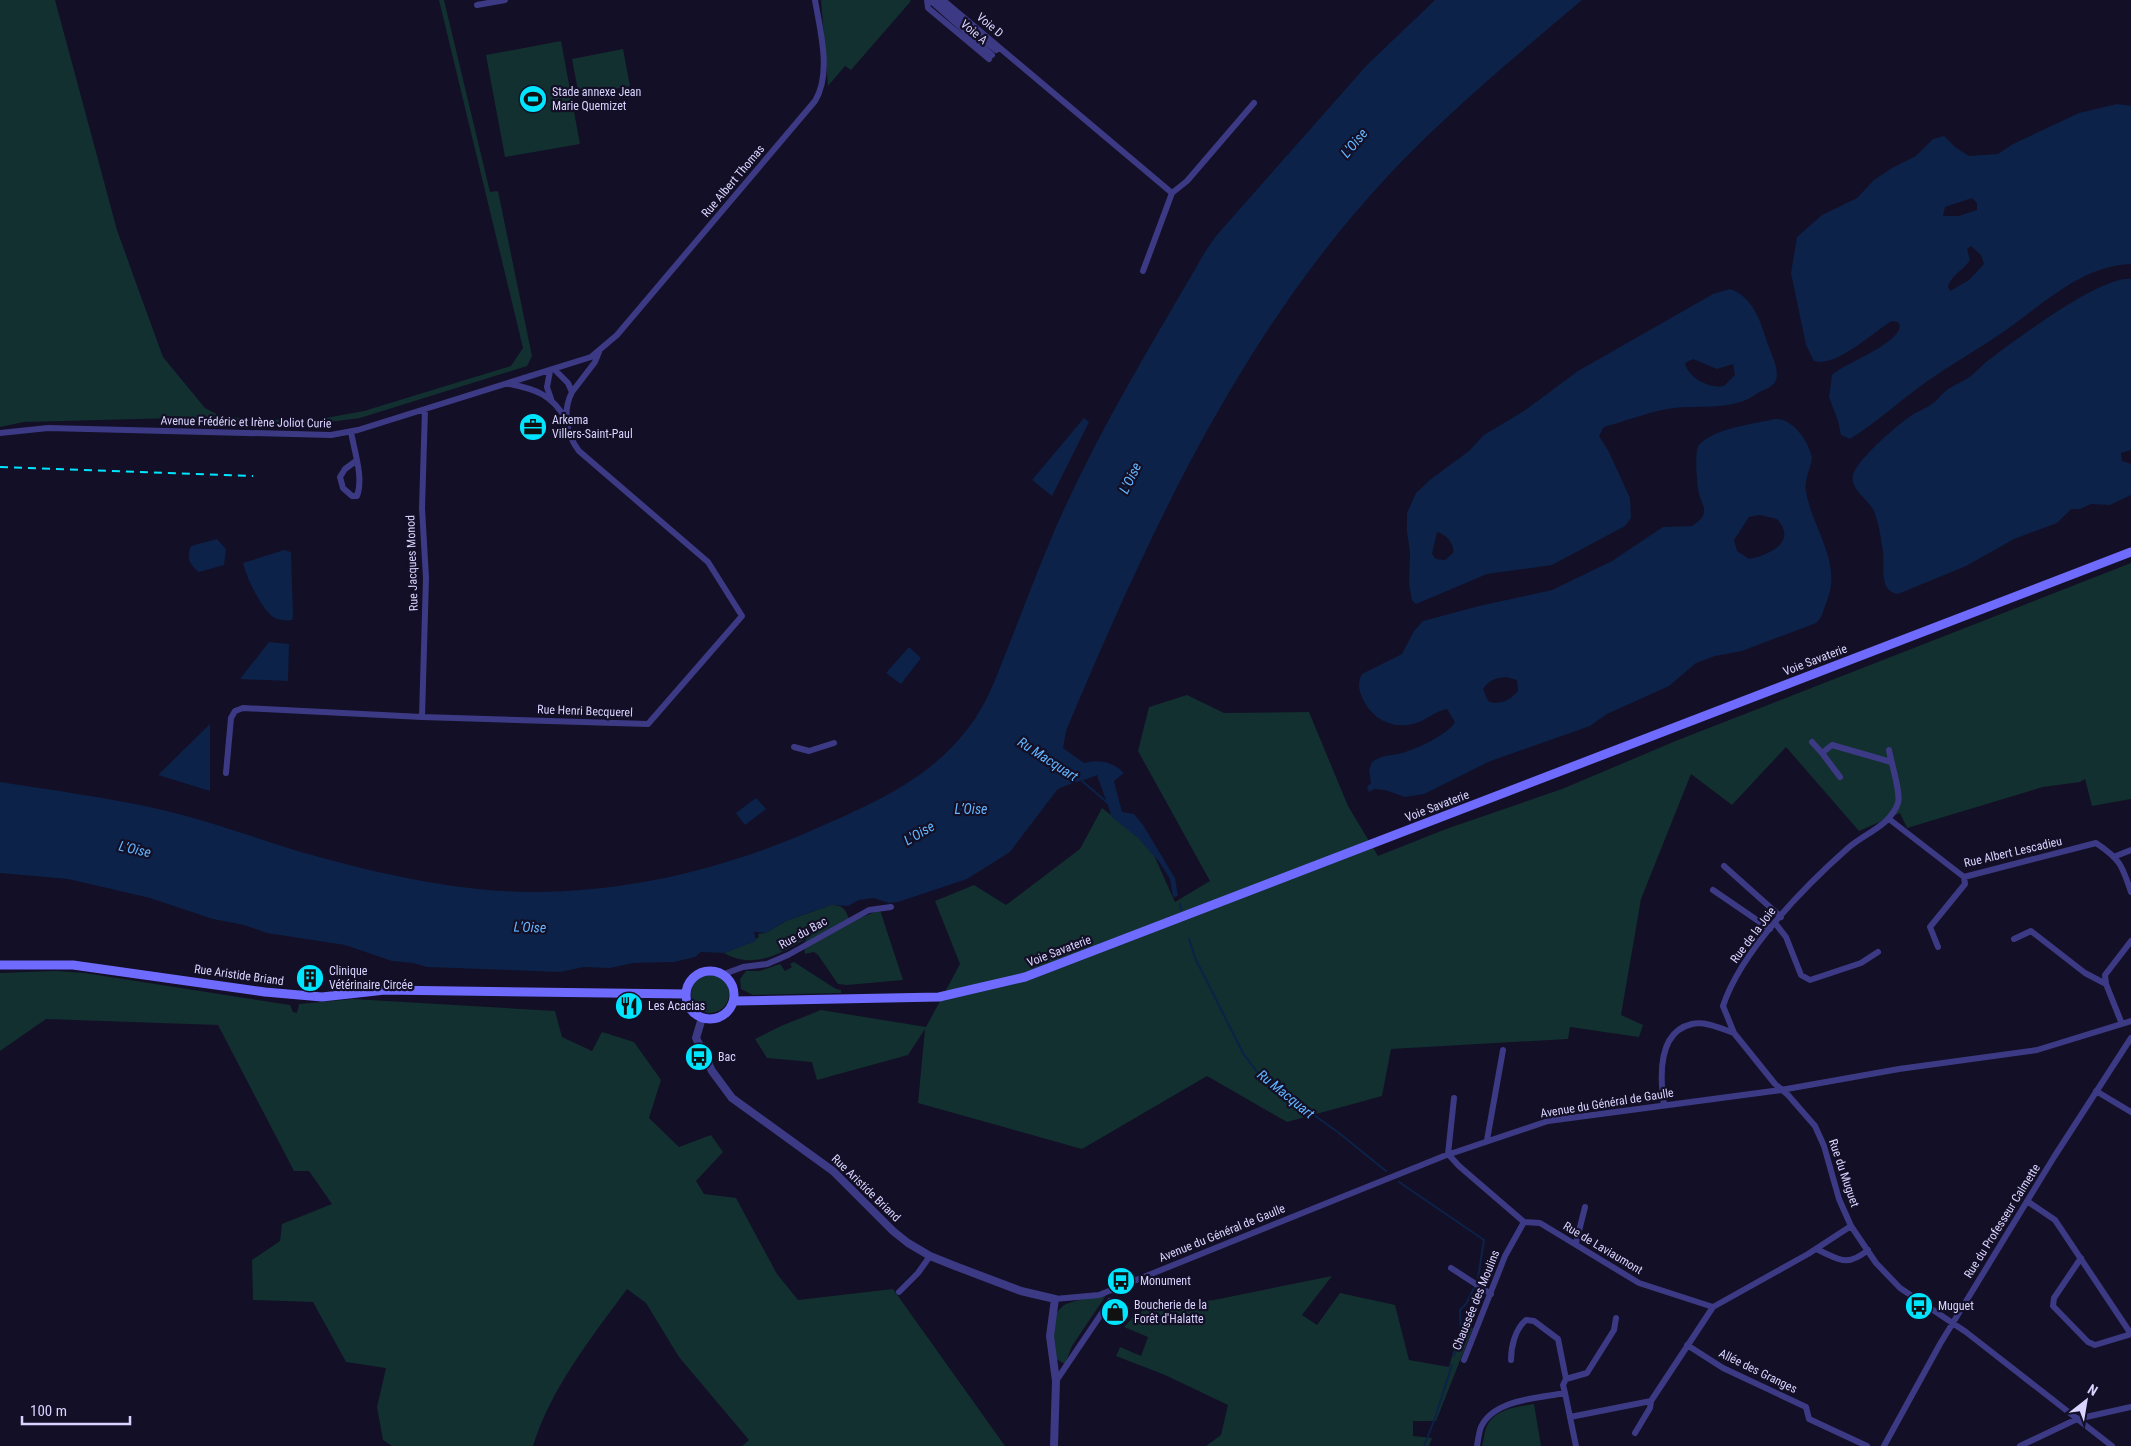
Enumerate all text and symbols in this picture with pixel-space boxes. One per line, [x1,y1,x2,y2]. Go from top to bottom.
street label: Voie D [974,10,1006,40]
street label: Voie A [958,17,990,47]
sports icon: Stade annexe Jean Marie Quemizet [518,84,548,114]
place label: Stade annexe Jean Marie Quemizet [552,85,642,113]
water label: L'Oise [1337,125,1371,161]
street label: Rue Albert Thomas [699,142,767,220]
office icon: Arkema Villers-Saint-Paul [518,412,548,442]
place label: Arkema Villers-Saint-Paul [552,413,633,441]
street label: Avenue Frédéric et Irène Joliot Curie [160,414,332,430]
water label: L'Oise [1116,460,1144,496]
street label: Rue Jacques Monod [403,515,421,611]
street label: Voie Savaterie [1781,641,1849,679]
street label: Rue Henri Becquerel [537,702,633,720]
water label: Ru Macquart [1015,734,1082,785]
street label: Voie Savaterie [1403,787,1471,825]
water label: L’Oise [955,801,987,817]
water label: L'Oise [901,818,937,848]
street label: Rue Albert Lescadieu [1963,834,2064,870]
water label: L'Oise [117,838,153,860]
street label: Rue de la Joie [1727,904,1779,966]
street label: Rue du Bac [776,914,830,952]
water label: L'Oise [513,918,547,936]
street label: Voie Savaterie [1025,932,1093,970]
street label: Rue Aristide Briand [193,962,285,988]
building icon: Clinique Vétérinaire Circée [295,963,325,993]
place label: Clinique Vétérinaire Circée [329,964,413,992]
restaurant icon: Les Acacias [614,991,644,1021]
place label: Les Acacias [648,999,705,1013]
bus stop icon: Bac [684,1042,714,1072]
place label: Bac [718,1050,736,1064]
water label: Ru Macquart [1254,1066,1318,1122]
street label: Avenue du Général de Gaulle [1539,1085,1675,1120]
street label: Rue du Muguet [1826,1137,1862,1209]
street label: Rue Aristide Briand [829,1152,903,1224]
street label: Rue du Professeur Calmette [1961,1161,2043,1281]
street label: Avenue du Général de Gaulle [1157,1201,1287,1265]
street label: Rue de Laviaumont [1561,1219,1646,1277]
street label: Chaussée des Moulins [1450,1248,1502,1352]
bus stop icon: Monument [1106,1266,1136,1296]
place label: Monument [1140,1274,1191,1288]
bus stop icon: Muguet [1904,1291,1934,1321]
shop icon: Boucherie de la Forêt d'Halatte [1100,1297,1130,1327]
place label: Boucherie de la Forêt d'Halatte [1134,1298,1207,1326]
place label: Muguet [1938,1299,1974,1313]
street label: Allée des Granges [1717,1346,1799,1396]
north arrow [2061,1376,2111,1426]
text: N [2085,1381,2100,1399]
scale bar [22,1394,130,1426]
text: 100 m [30,1402,67,1420]

